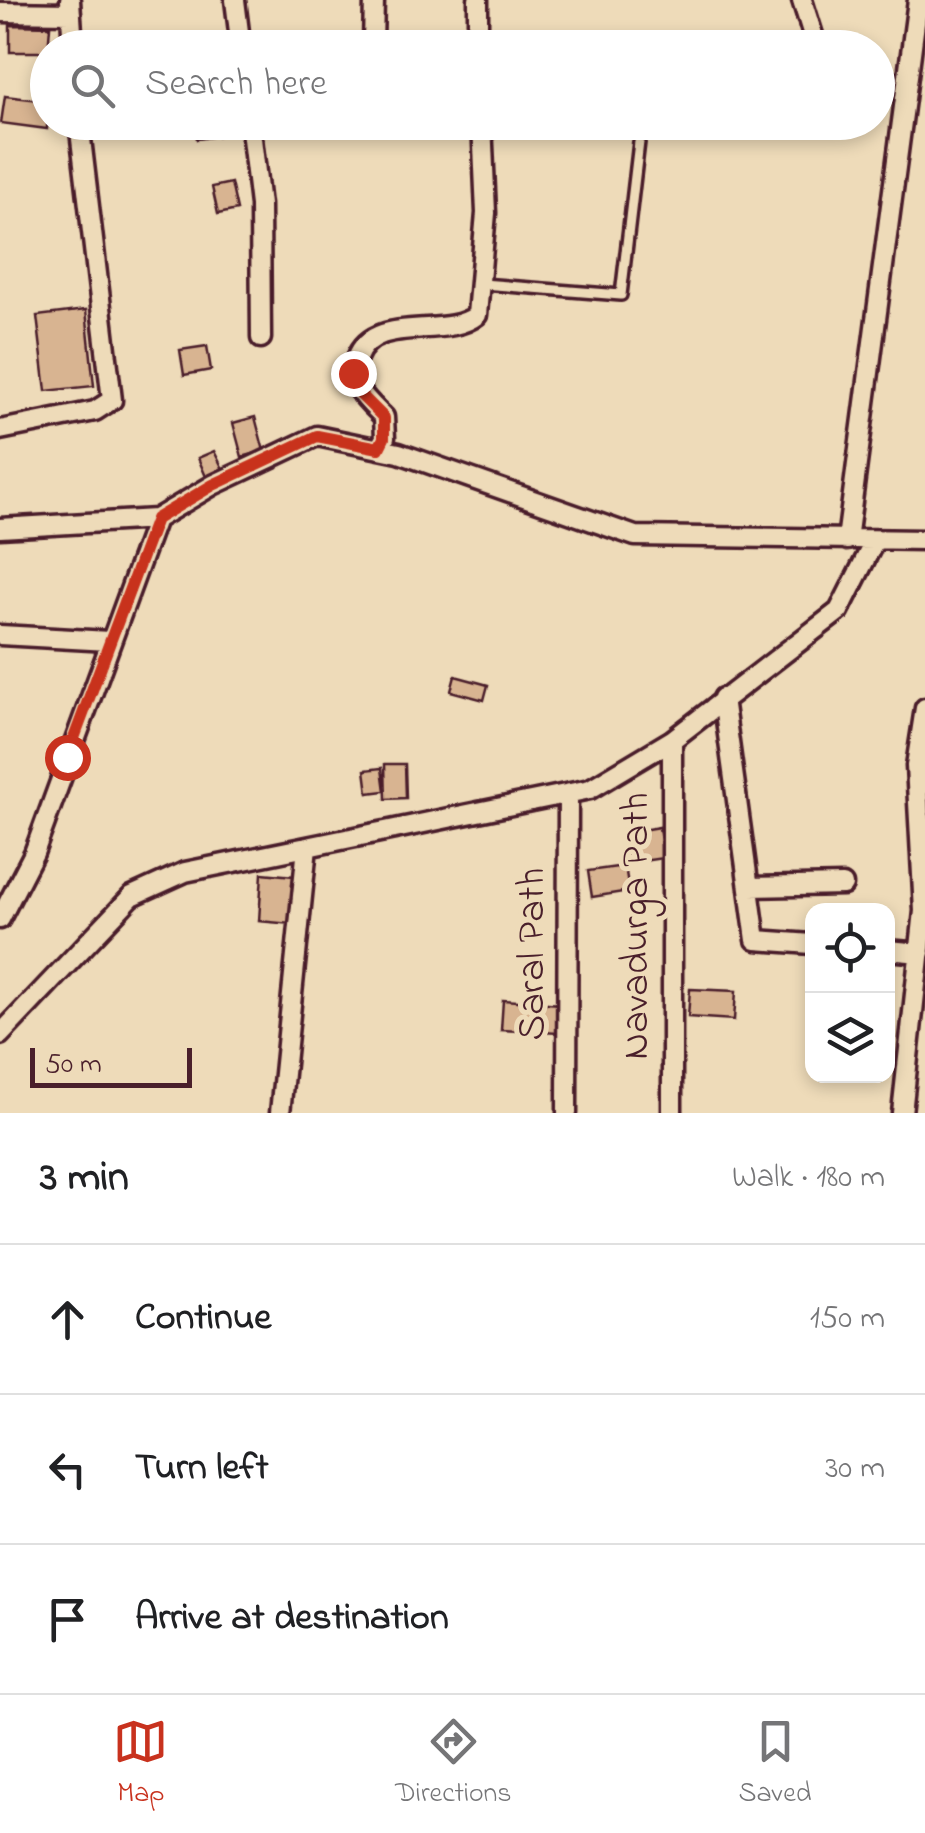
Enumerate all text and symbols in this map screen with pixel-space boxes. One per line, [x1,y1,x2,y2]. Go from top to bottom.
search box [30,30,895,140]
text: Search here [145,57,327,113]
icon: search [65,58,120,113]
route end [331,351,377,397]
route start [45,735,91,781]
street label: Navadurga Path [608,792,667,1060]
street label: Saral Path [504,868,563,1040]
map controls [805,903,895,1083]
button: locate [805,903,895,993]
button: layers [805,993,895,1083]
scale bar [30,1043,192,1088]
text: 50 m [45,1045,102,1086]
text: 3 min [40,1148,129,1209]
text: Walk · 180 m [732,1155,885,1202]
text: Continue [135,1291,271,1347]
icon: ahead [40,1292,95,1347]
text: 150 m [810,1296,885,1343]
text: Turn left [135,1441,268,1497]
icon: left [40,1442,95,1497]
text: 30 m [825,1446,885,1493]
text: Arrive at destination [135,1591,449,1647]
icon: arrive [40,1592,95,1647]
tab: Map [113,1714,168,1815]
tab: Directions [395,1714,512,1815]
tab: Saved [739,1714,812,1815]

